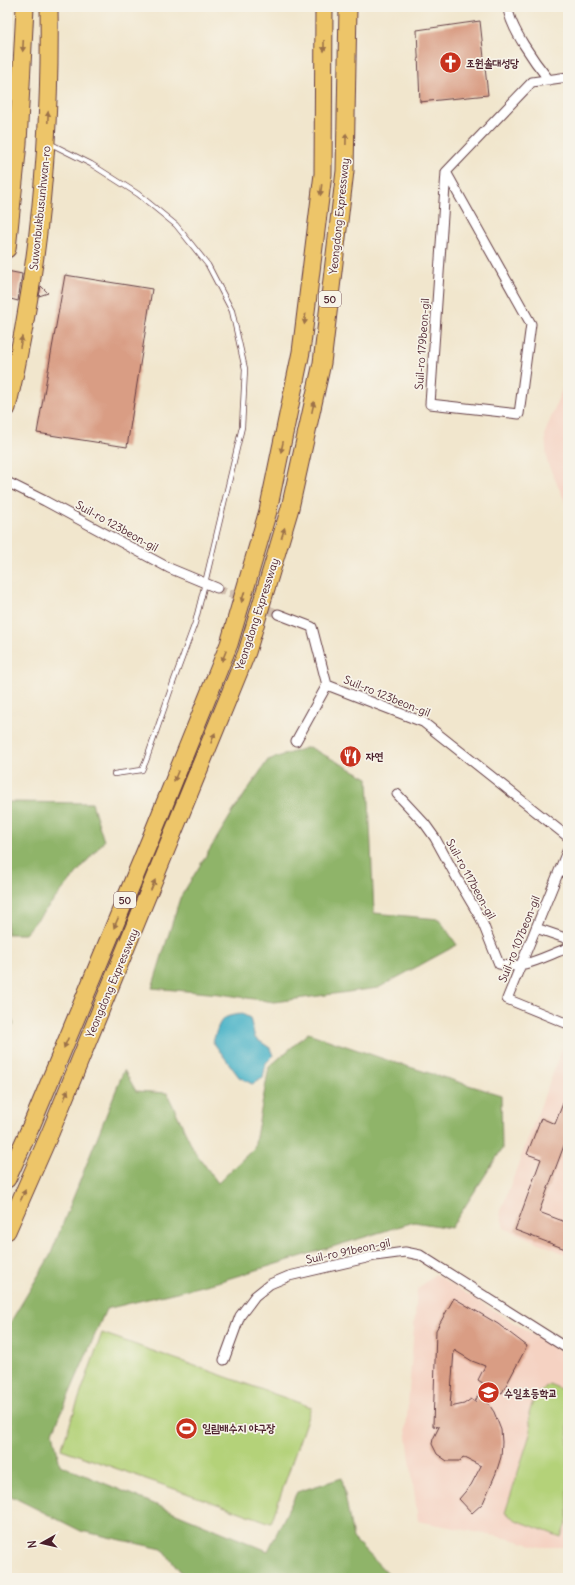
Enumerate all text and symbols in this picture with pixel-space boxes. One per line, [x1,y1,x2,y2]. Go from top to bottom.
one-way arrow [20,40,26,53]
one-way arrow [321,40,327,53]
church icon: 조원솔대성당 [438,50,464,76]
place label: 조원솔대성당 [466,56,519,70]
one-way arrow [45,110,51,123]
one-way arrow [343,132,349,145]
street label: Suwonbukbusunhwan-ro [27,145,53,271]
street label: Yeongdong Expressway [326,157,352,275]
one-way arrow [318,184,324,196]
road number: 50 [319,291,341,307]
street label: Suil-ro 179beon-gil [412,298,432,390]
one-way arrow [302,313,309,325]
one-way arrow [18,336,24,348]
one-way arrow [310,401,316,413]
one-way arrow [278,440,284,453]
street label: Suil-ro 123beon-gil [73,498,161,554]
one-way arrow [280,527,286,539]
street label: Yeongdong Expressway [232,556,282,672]
one-way arrow [240,591,246,603]
one-way arrow [221,650,227,662]
street label: Suil-ro 123beon-gil [342,672,432,720]
one-way arrow [210,732,216,744]
restaurant icon: 자연 [338,743,364,769]
place label: 자연 [365,749,384,763]
one-way arrow [172,771,178,783]
street label: Suil-ro 117beon-gil [443,836,499,922]
one-way arrow [150,879,156,890]
road number: 50 [114,892,136,908]
street label: Suil-ro 107beon-gil [495,894,543,984]
one-way arrow [113,917,119,928]
street label: Yeongdong Expressway [83,926,141,1040]
one-way arrow [63,1037,69,1049]
one-way arrow [63,1089,69,1101]
one-way arrow [20,1188,26,1200]
street label: Suil-ro 91beon-gil [304,1235,392,1267]
school or university icon: 수일초등학교 [475,1380,501,1406]
place label: 수일초등학교 [504,1386,557,1400]
sports icon: 일림배수지 야구장 [173,1415,199,1441]
place label: 일림배수지 야구장 [202,1421,276,1435]
north arrow [22,1523,62,1563]
text: N [25,1540,40,1549]

